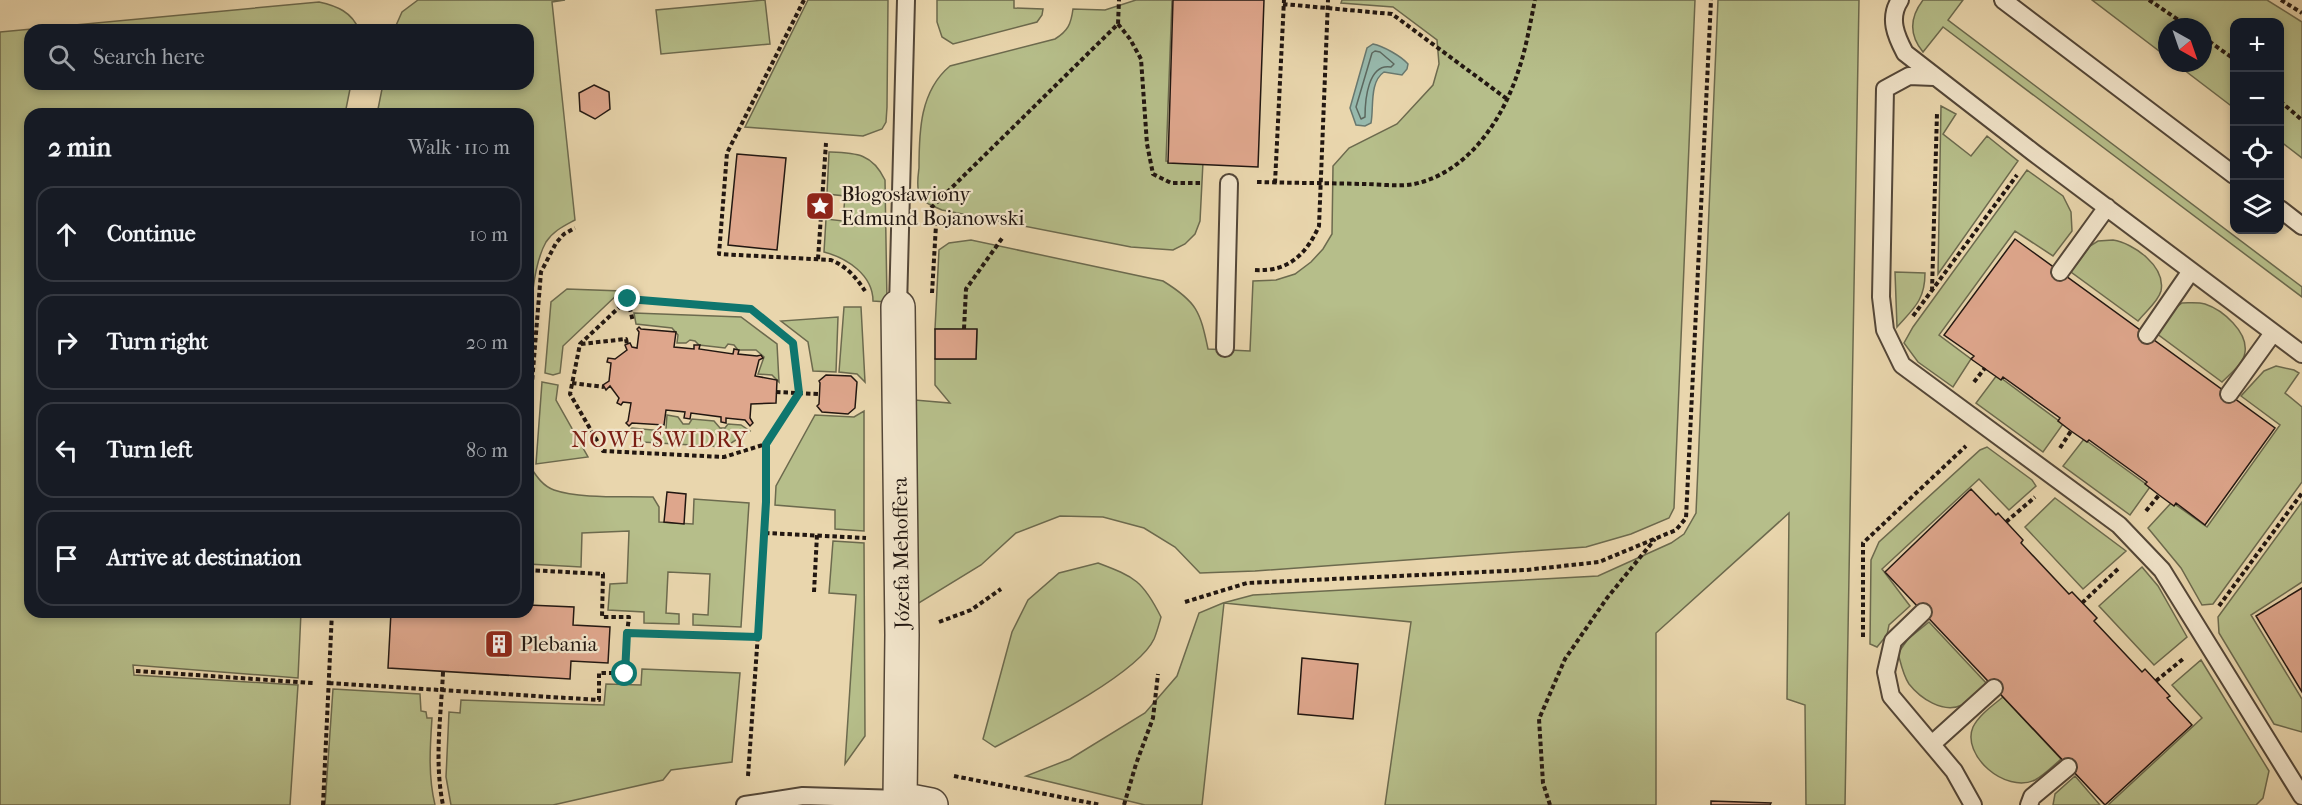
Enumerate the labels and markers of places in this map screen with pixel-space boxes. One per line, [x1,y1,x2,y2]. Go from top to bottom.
place label: Błogosławiony Edmund Bojanowski [841,182,1024,230]
place icon: Błogosławiony Edmund Bojanowski [804,190,836,222]
building icon: Plebania [483,628,515,660]
place label: Plebania [520,632,598,656]

